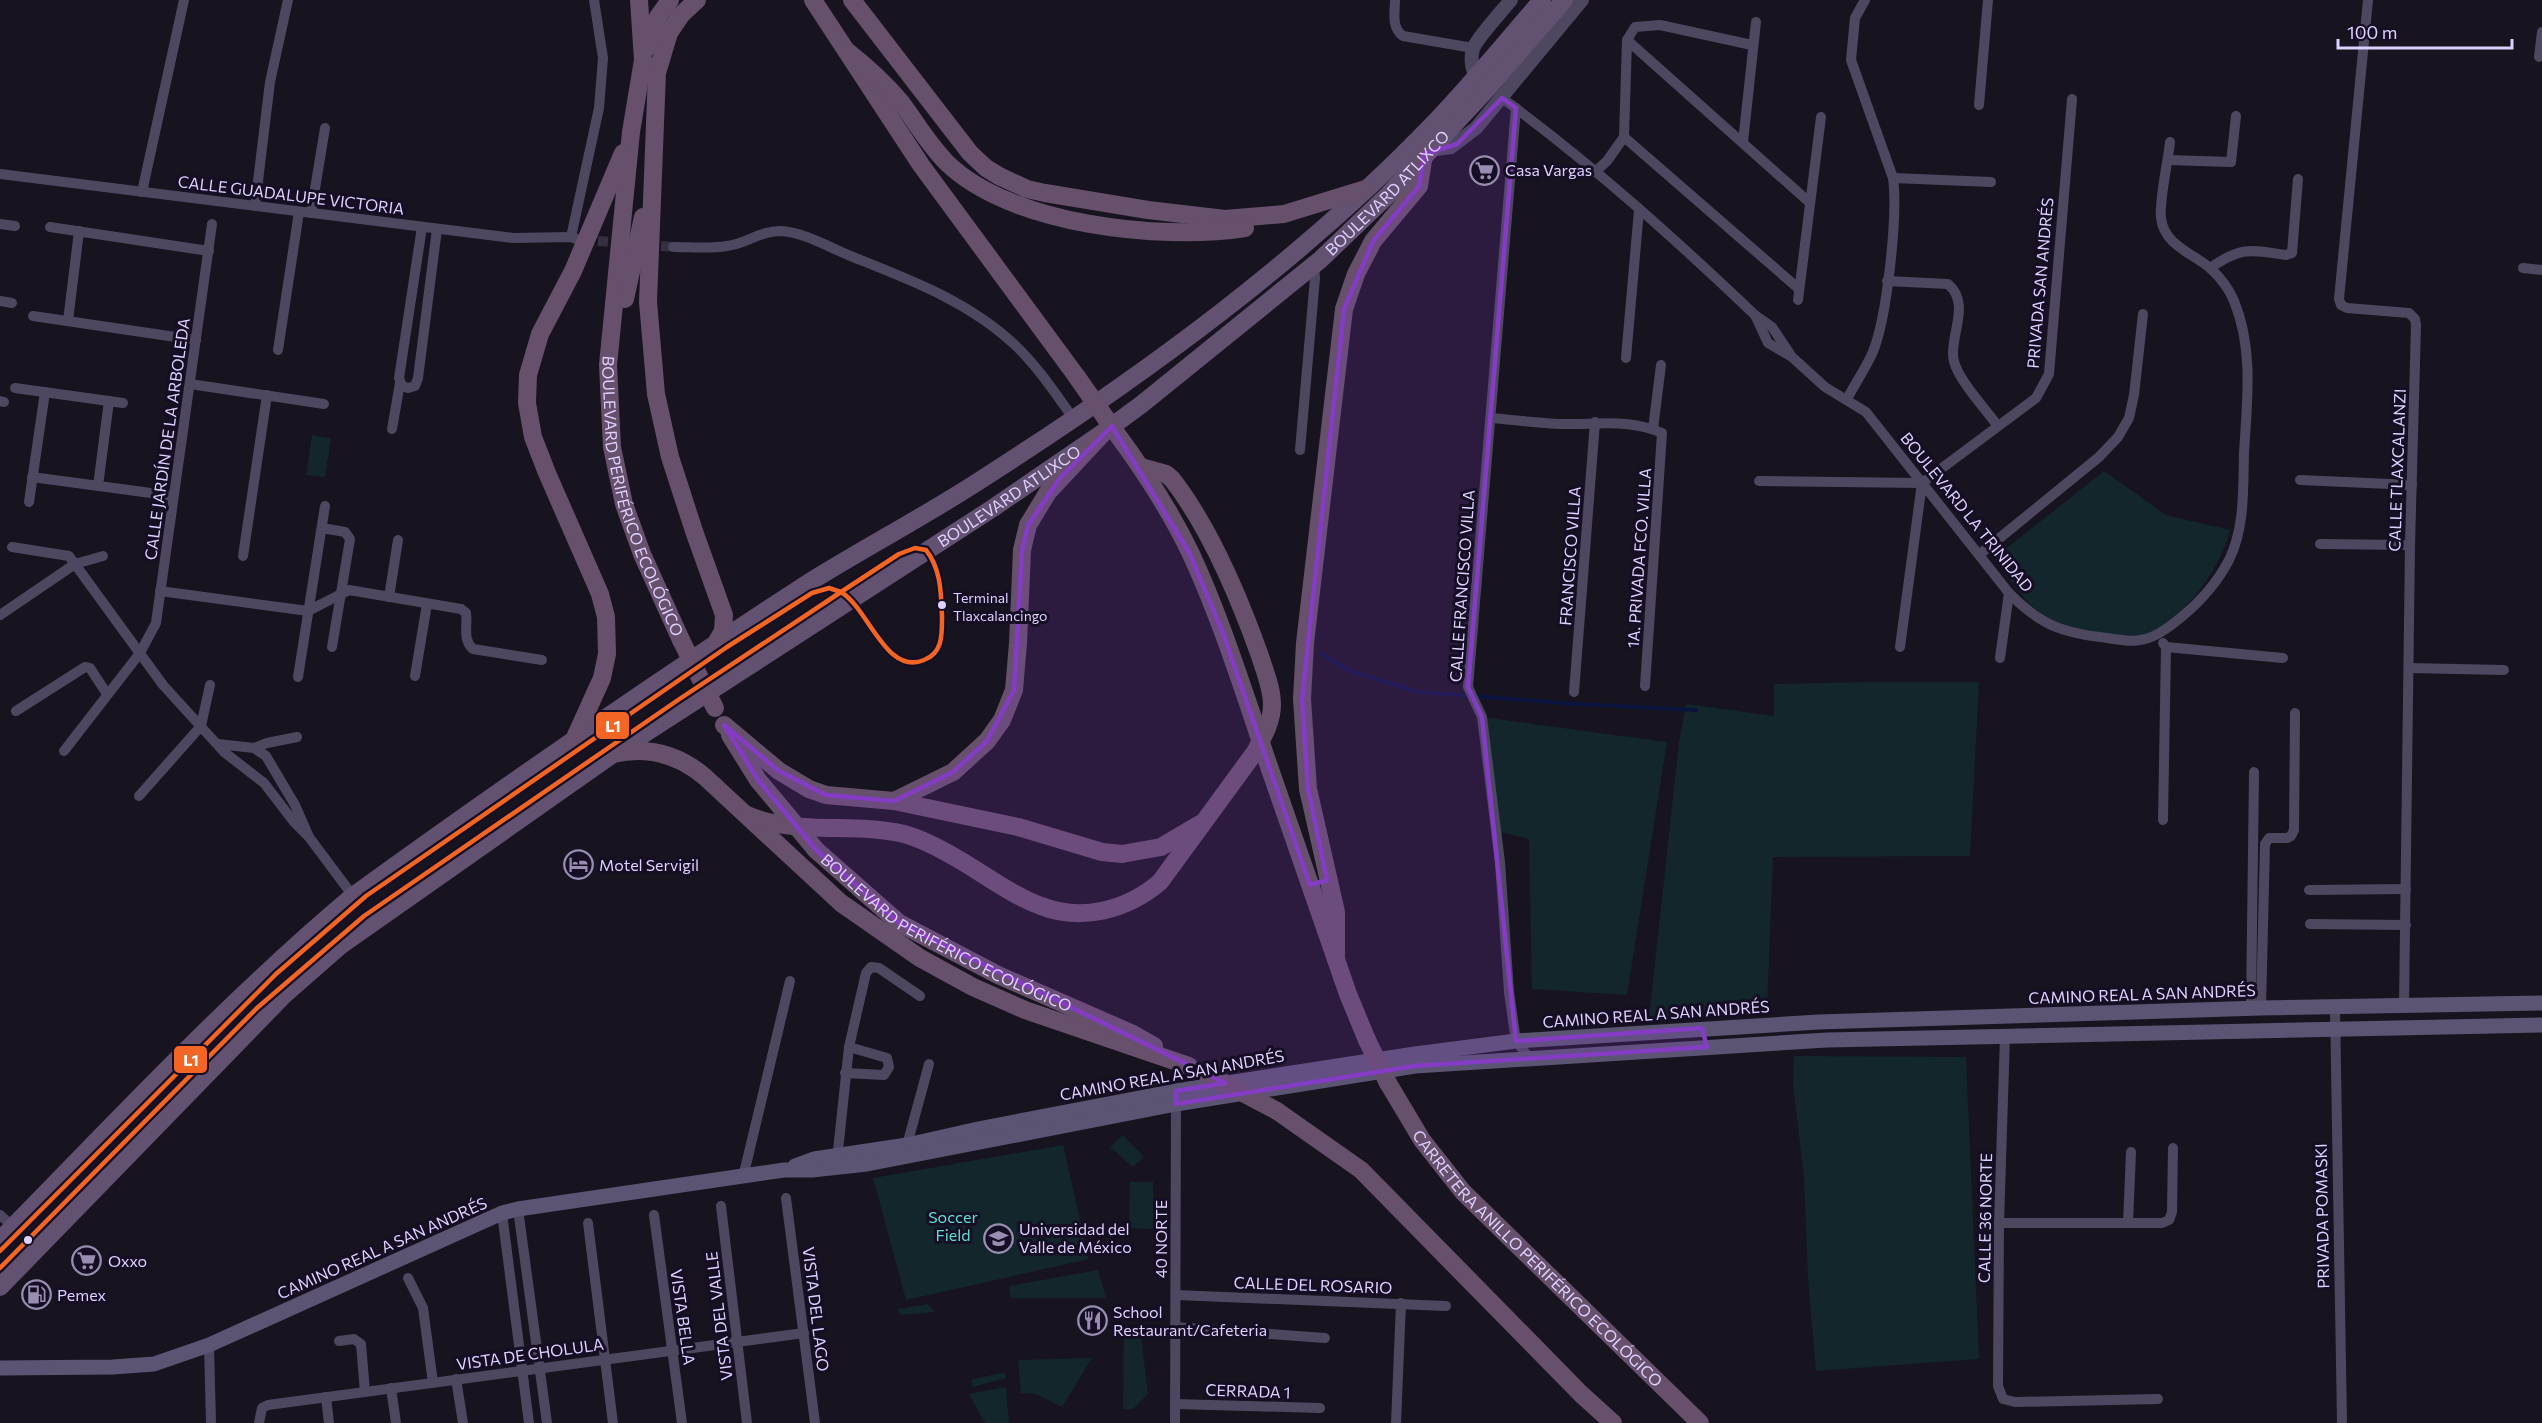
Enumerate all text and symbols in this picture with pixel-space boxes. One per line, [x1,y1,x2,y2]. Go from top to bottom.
scale bar [2338,12,2512,50]
text: 100 m [2347,21,2397,43]
street label: BOULEVARD ATLIXCO [1321,126,1453,259]
supermarket icon: Casa Vargas [1468,154,1500,186]
place label: Casa Vargas [1505,160,1592,179]
street label: CALLE GUADALUPE VICTORIA [177,171,405,218]
street label: PRIVADA SAN ANDRÉS [2023,197,2056,369]
street label: CALLE JARDÍN DE LA ARBOLEDA [140,317,193,561]
street label: BOULEVARD PERIFÉRICO ECOLÓGICO [599,355,688,639]
street label: CALLE TLAXCALANZI [2384,388,2409,552]
street label: BOULEVARD LA TRINIDAD [1897,428,2038,595]
street label: BOULEVARD ATLIXCO [934,441,1084,550]
street label: 1A. PRIVADA FCO. VILLA [1623,467,1654,649]
street label: FRANCISCO VILLA [1555,486,1584,626]
street label: CALLE FRANCISCO VILLA [1445,489,1478,683]
place label: Terminal Tlaxcalancingo [953,589,1047,624]
marker: Terminal Tlaxcalancingo [936,599,948,611]
line badge: L1 [595,711,630,740]
text: L1 [605,716,621,735]
hotel icon: Motel Servigil [562,849,594,881]
street label: BOULEVARD PERIFÉRICO ECOLÓGICO [818,849,1075,1015]
place label: Motel Servigil [599,855,699,874]
street label: CAMINO REAL A SAN ANDRÉS [2028,980,2256,1007]
street label: CAMINO REAL A SAN ANDRÉS [1542,996,1770,1031]
line badge: L1 [173,1045,208,1074]
street label: CAMINO REAL A SAN ANDRÉS [1058,1045,1286,1104]
text: L1 [183,1050,199,1069]
street label: CARRETERA ANILLO PERIFÉRICO ECOLÓGICO [1409,1126,1667,1390]
street label: PRIVADA POMASKI [2311,1143,2332,1289]
street label: CALLE 36 NORTE [1974,1153,1995,1283]
street label: CAMINO REAL A SAN ANDRÉS [274,1193,490,1303]
street label: 40 NORTE [1151,1200,1170,1278]
park label: Soccer Field [928,1207,978,1244]
place label: Universidad del Valle de México [1019,1219,1132,1256]
school or university icon: Universidad del Valle de México [982,1222,1014,1254]
unlabelled marker [22,1234,34,1246]
supermarket icon: Oxxo [71,1245,103,1277]
street label: VISTA DEL LAGO [799,1245,834,1372]
street label: VISTA DEL VALLE [701,1250,736,1382]
place label: Oxxo [108,1251,147,1270]
street label: VISTA BELLA [667,1268,700,1366]
street label: CALLE DEL ROSARIO [1233,1272,1393,1297]
fuel station icon: Pemex [20,1279,52,1311]
place label: Pemex [57,1285,107,1304]
place label: School Restaurant/Cafeteria [1113,1302,1267,1339]
restaurant icon: School Restaurant/Cafeteria [1076,1305,1108,1337]
street label: VISTA DE CHOLULA [455,1334,605,1373]
street label: CERRADA 1 [1205,1380,1291,1401]

